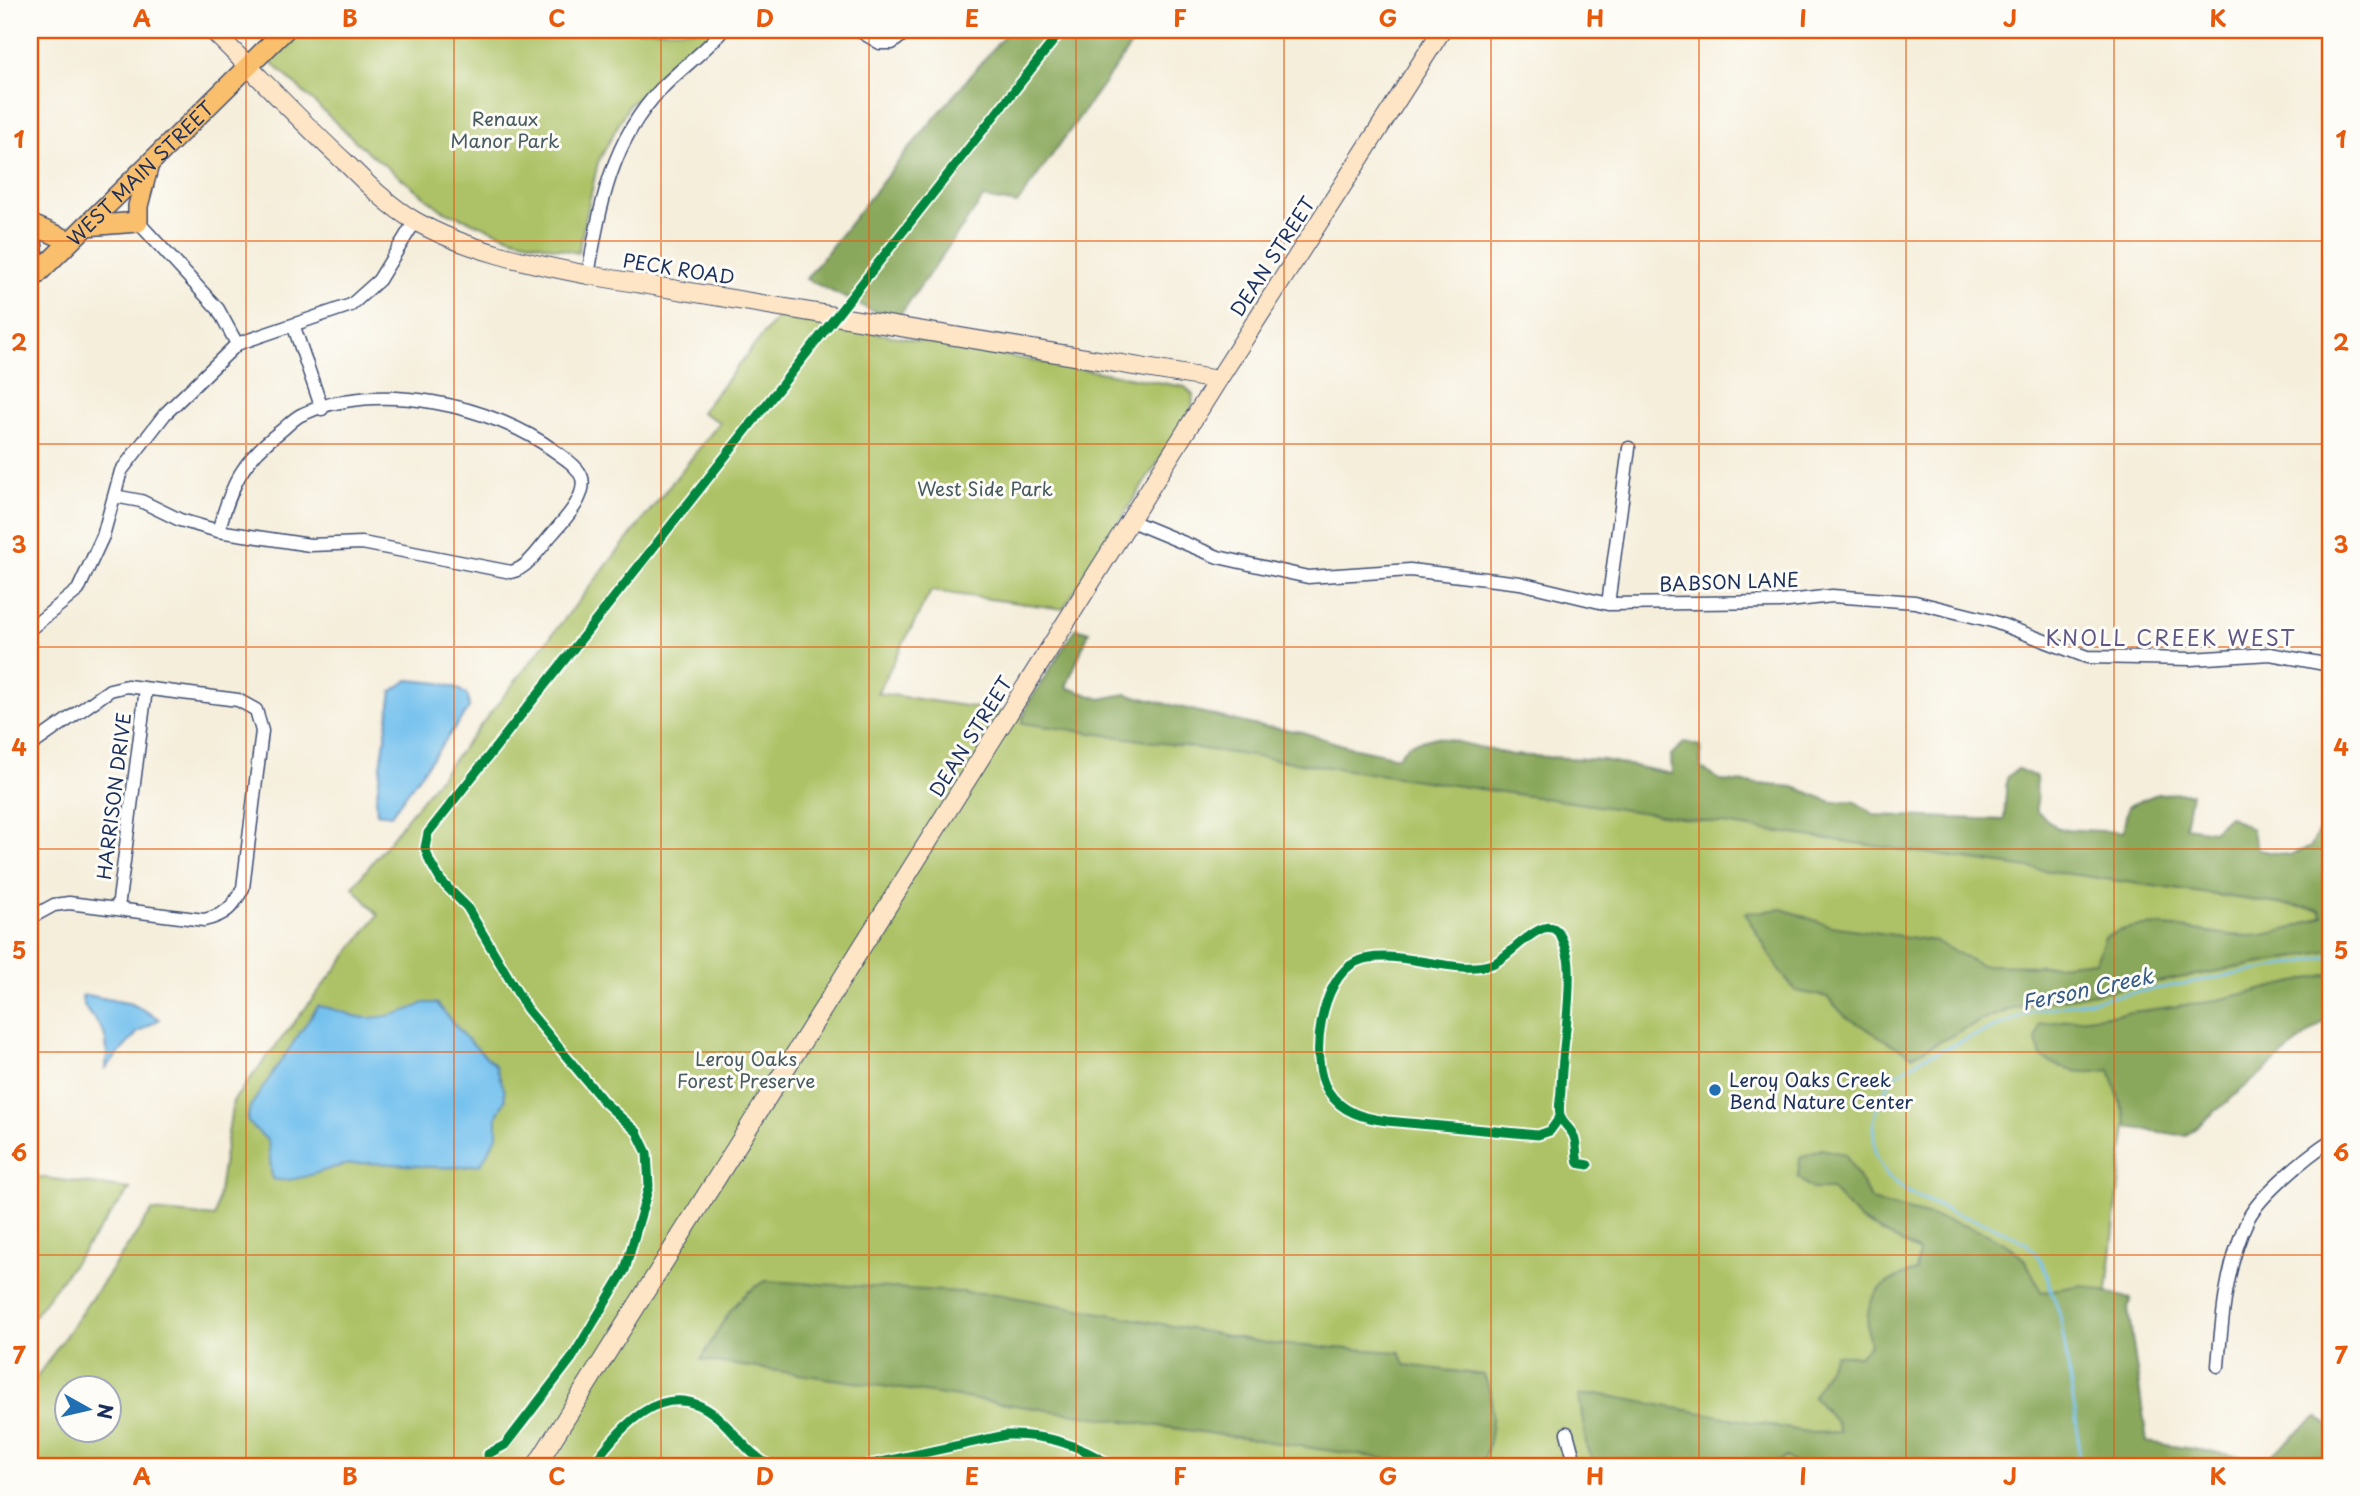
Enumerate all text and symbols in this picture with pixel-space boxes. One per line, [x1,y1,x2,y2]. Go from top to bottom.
text: A [133,0,151,35]
text: B [342,0,358,35]
text: C [548,0,566,35]
text: D [756,0,774,35]
text: E [965,0,979,35]
text: F [1173,0,1187,35]
text: G [1379,0,1397,35]
text: H [1586,0,1604,35]
text: I [1799,0,1807,35]
text: J [2003,0,2017,35]
text: K [2210,0,2227,35]
street label: WEST MAIN STREET [60,94,219,252]
park label: Renaux Manor Park [450,104,560,154]
text: 1 [14,121,25,156]
text: 1 [2336,121,2347,156]
street label: DEAN STREET [1223,191,1321,321]
street label: PECK ROAD [621,245,737,291]
text: 2 [11,324,27,359]
text: 2 [2333,324,2349,359]
park label: West Side Park [917,474,1054,502]
text: 3 [11,526,27,561]
text: 3 [2333,526,2349,561]
street label: BABSON LANE [1659,565,1799,597]
district label: KNOLL CREEK WEST [2045,621,2297,653]
street label: DEAN STREET [922,670,1018,802]
street label: HARRISON DRIVE [89,711,137,881]
text: 4 [11,729,27,764]
text: 4 [2333,729,2349,764]
text: 5 [12,932,26,967]
text: 5 [2334,932,2348,967]
water label: Ferson Creek [2018,958,2157,1018]
park label: Leroy Oaks Forest Preserve [677,1044,815,1094]
place label: Leroy Oaks Creek Bend Nature Center [1729,1065,1913,1115]
marker: Leroy Oaks Creek Bend Nature Center [1707,1082,1723,1098]
text: 6 [11,1134,27,1169]
text: 6 [2333,1134,2349,1169]
text: 7 [12,1337,26,1372]
text: 7 [2334,1337,2348,1372]
north arrow [52,1374,122,1444]
text: N [91,1402,121,1421]
text: A [133,1458,151,1493]
text: B [342,1458,358,1493]
text: C [548,1458,566,1493]
text: D [756,1458,774,1493]
text: E [965,1458,979,1493]
text: F [1173,1458,1187,1493]
text: G [1379,1458,1397,1493]
text: H [1586,1458,1604,1493]
text: I [1799,1458,1807,1493]
text: J [2003,1458,2017,1493]
text: K [2210,1458,2227,1493]

